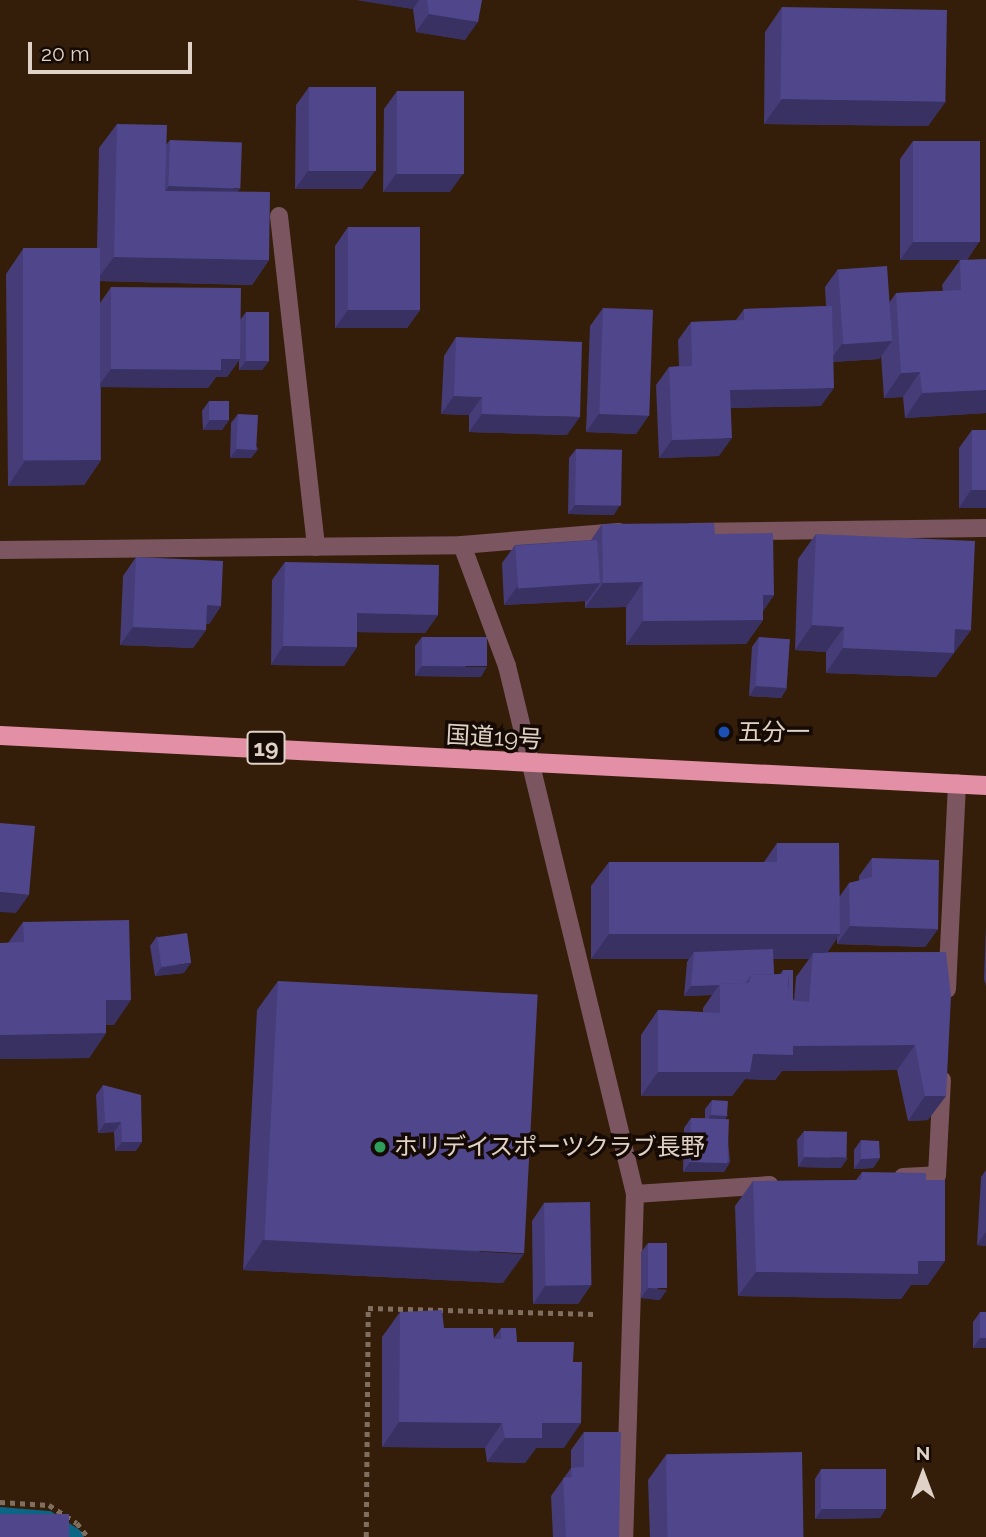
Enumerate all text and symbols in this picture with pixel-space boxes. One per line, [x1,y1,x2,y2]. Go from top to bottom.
scale bar [32,28,196,72]
text: 20 m [41,41,89,66]
place label: 五分一 [738,718,810,746]
street label: 国道19号 [445,720,543,754]
marker: 五分一 [716,724,732,740]
road number: 19 [245,728,287,768]
place label: ホリデイスポーツクラブ長野 [394,1133,706,1161]
marker: ホリデイスポーツクラブ長野 [372,1139,388,1155]
north arrow [888,1439,958,1509]
text: N [916,1442,930,1464]

